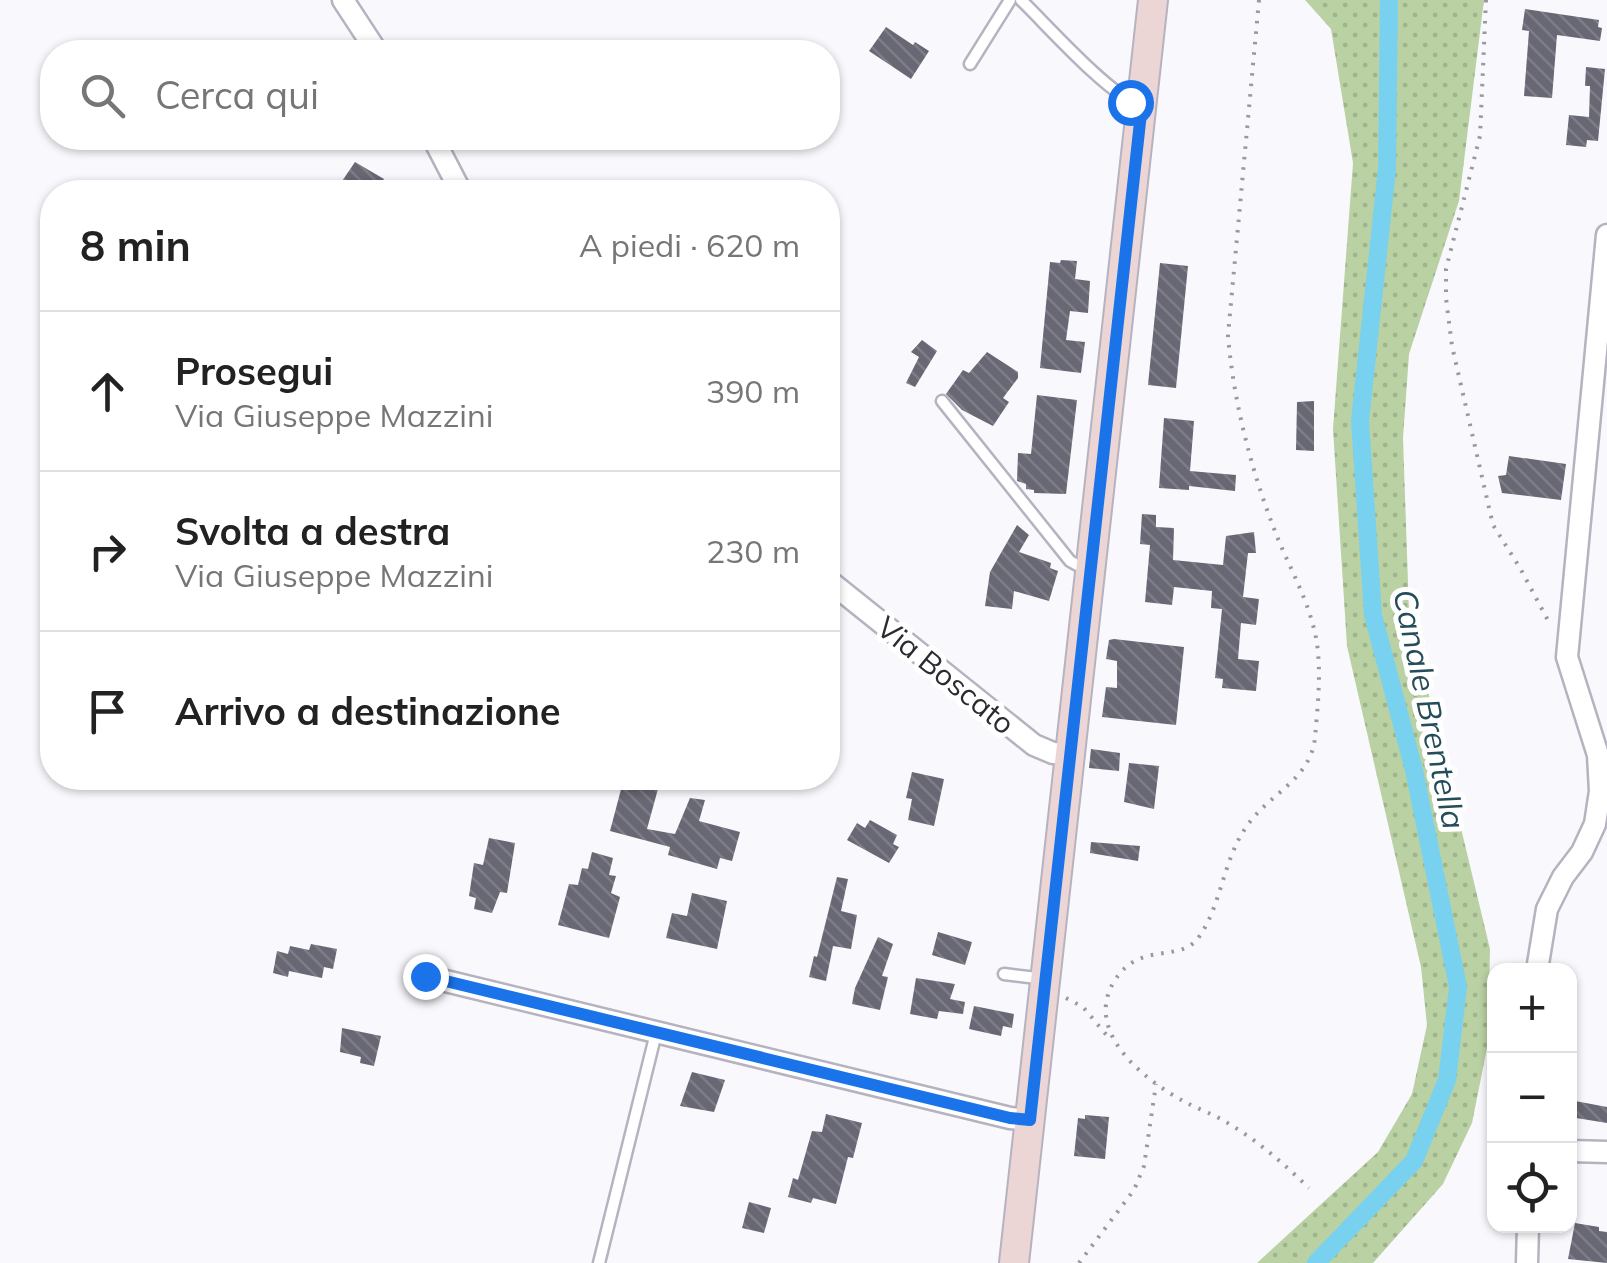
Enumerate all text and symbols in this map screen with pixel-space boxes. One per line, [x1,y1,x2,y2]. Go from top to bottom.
search box [40,40,840,150]
icon: search [75,68,130,123]
text: Cerca qui [155,71,319,119]
route start [1108,80,1154,126]
text: 8 min [80,219,191,272]
text: A piedi · 620 m [579,225,800,265]
text: Prosegui [175,347,333,395]
icon: ahead [80,364,135,419]
text: 390 m [706,371,800,411]
text: Via Giuseppe Mazzini [175,395,493,435]
text: Svolta a destra [175,507,450,555]
icon: right [80,524,135,579]
text: 230 m [706,531,800,571]
text: Via Giuseppe Mazzini [175,555,493,595]
water label: Canale Brentella [1385,585,1475,833]
street label: Via Boscato [869,608,1023,742]
icon: arrive [80,684,135,739]
text: Arrivo a destinazione [175,687,561,735]
route end [403,954,449,1000]
map controls [1487,963,1577,1233]
button: + [1487,963,1577,1053]
button: − [1487,1053,1577,1143]
button: locate [1487,1143,1577,1233]

